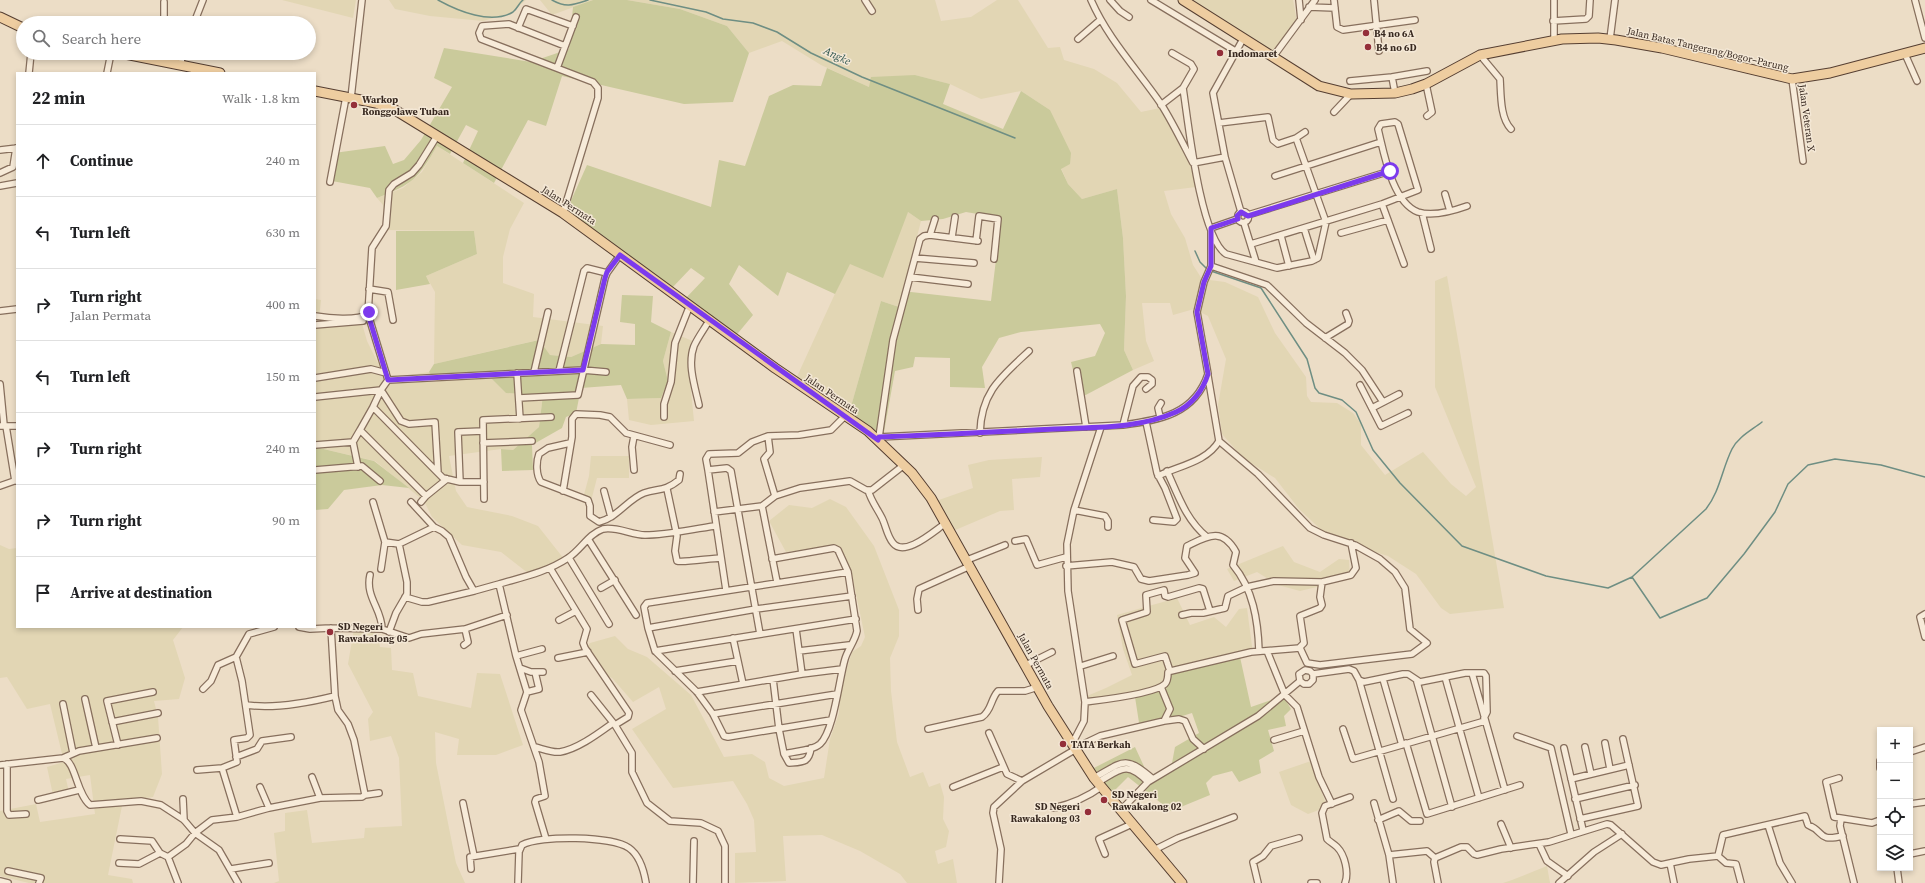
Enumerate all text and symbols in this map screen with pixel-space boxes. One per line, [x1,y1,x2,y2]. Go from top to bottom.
search box [16,16,316,60]
street label: Jalan Batas Tangerang/Bogor–Parung [1625,24,1790,74]
icon: search [30,27,52,49]
place label: B4 no 6A [1374,27,1414,40]
text: Search here [62,28,141,49]
marker: B4 no 6A [1361,28,1371,38]
place label: B4 no 6D [1376,41,1417,54]
marker: B4 no 6D [1363,42,1373,52]
water label: Angke [820,43,853,69]
place label: Indomaret [1228,47,1278,60]
marker: Indomaret [1215,48,1225,58]
street label: Jalan Veteran X [1796,82,1818,153]
text: 22 min [32,86,85,110]
text: Walk · 1.8 km [222,90,300,107]
place label: Warkop Ronggolawe Tuban [362,93,449,118]
marker: Warkop Ronggolawe Tuban [349,100,359,110]
icon: ahead [32,150,54,172]
text: Continue [70,150,133,171]
text: 240 m [266,152,300,169]
route start [1381,162,1399,180]
street label: Jalan Permata [538,182,599,228]
icon: left [32,222,54,244]
text: Turn left [70,222,130,243]
text: 630 m [266,224,300,241]
text: Turn right [70,286,142,307]
icon: right [32,294,54,316]
text: 400 m [266,296,300,313]
route end [360,303,378,321]
text: Jalan Permata [70,307,151,324]
icon: left [32,366,54,388]
text: Turn left [70,366,130,387]
text: 150 m [266,368,300,385]
street label: Jalan Permata [802,371,862,417]
icon: right [32,438,54,460]
text: Turn right [70,438,142,459]
text: 240 m [266,440,300,457]
icon: right [32,510,54,532]
text: Turn right [70,510,142,531]
text: 90 m [272,512,300,529]
icon: arrive [32,582,54,604]
text: Arrive at destination [70,582,212,603]
place label: SD Negeri Rawakalong 05 [338,620,408,645]
marker: SD Negeri Rawakalong 05 [325,627,335,637]
street label: Jalan Permata [1015,630,1057,692]
map controls [1877,727,1913,871]
button: + [1877,727,1913,763]
place label: TATA Berkah [1071,738,1131,751]
marker: TATA Berkah [1058,739,1068,749]
button: − [1877,763,1913,799]
place label: SD Negeri Rawakalong 02 [1112,788,1182,813]
marker: SD Negeri Rawakalong 02 [1099,795,1109,805]
button: locate [1877,799,1913,835]
place label: SD Negeri Rawakalong 03 [1010,800,1081,825]
marker: SD Negeri Rawakalong 03 [1083,807,1093,817]
button: layers [1877,835,1913,871]

